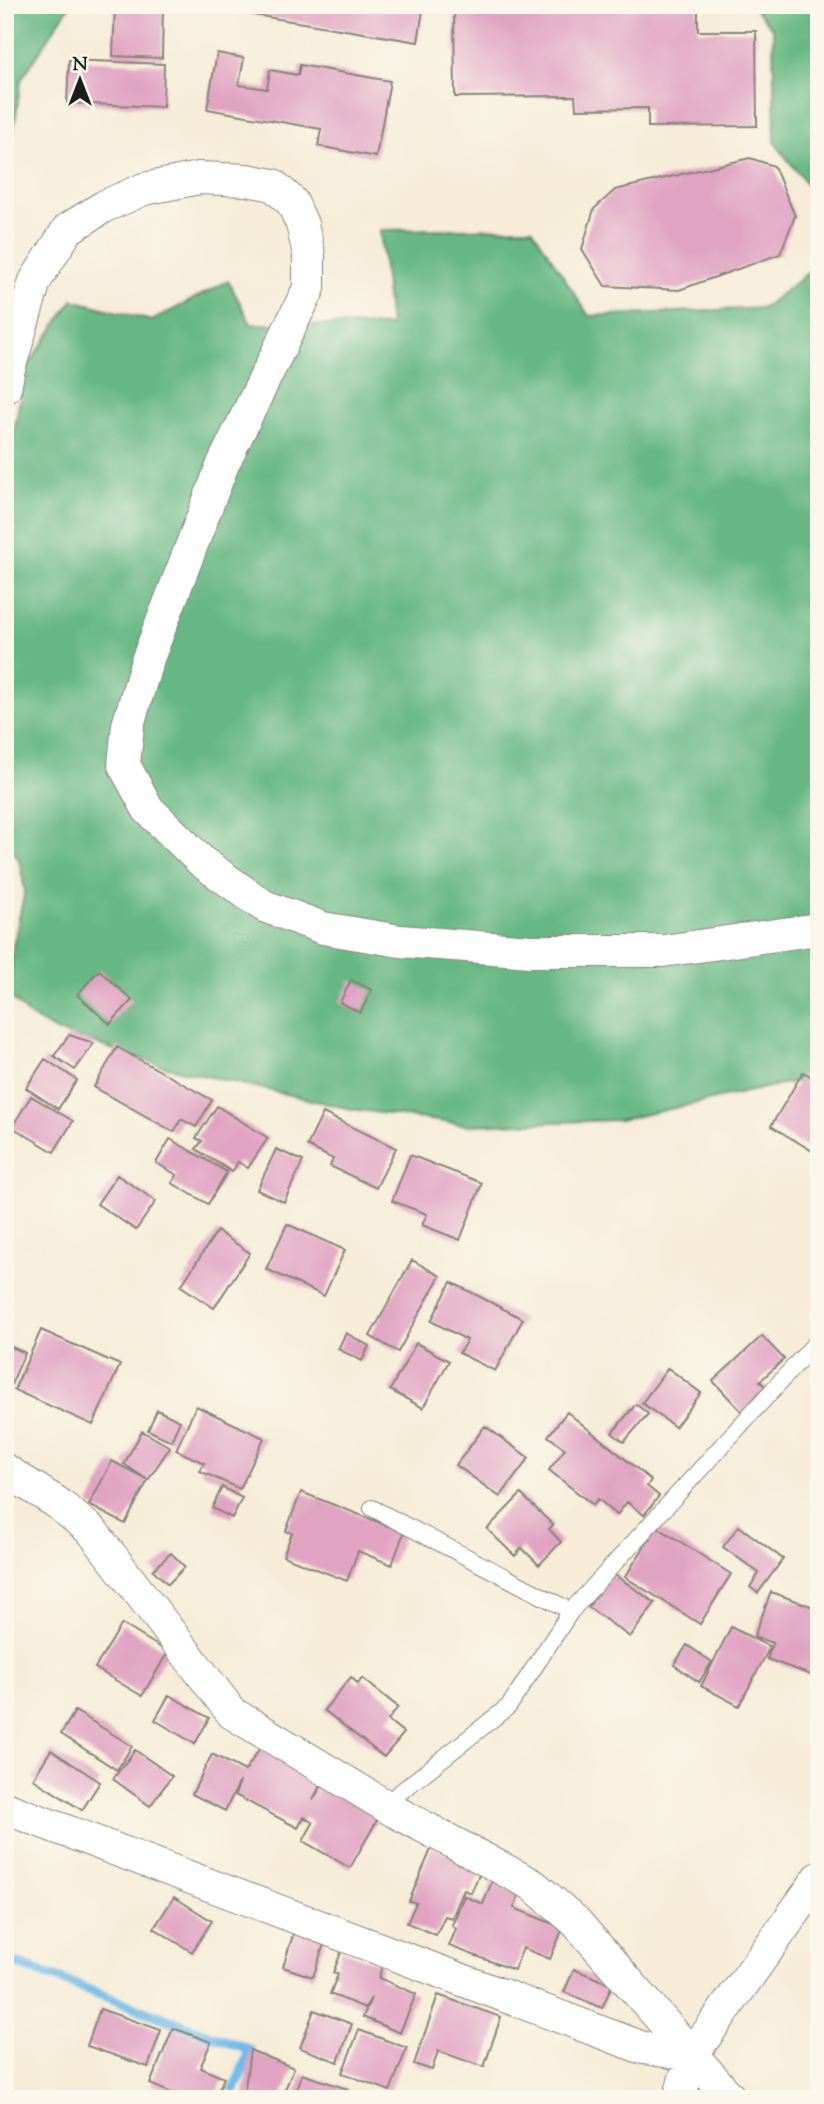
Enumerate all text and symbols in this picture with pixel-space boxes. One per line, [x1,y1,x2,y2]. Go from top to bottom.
north arrow [46,46,116,116]
text: N [72,52,88,79]

